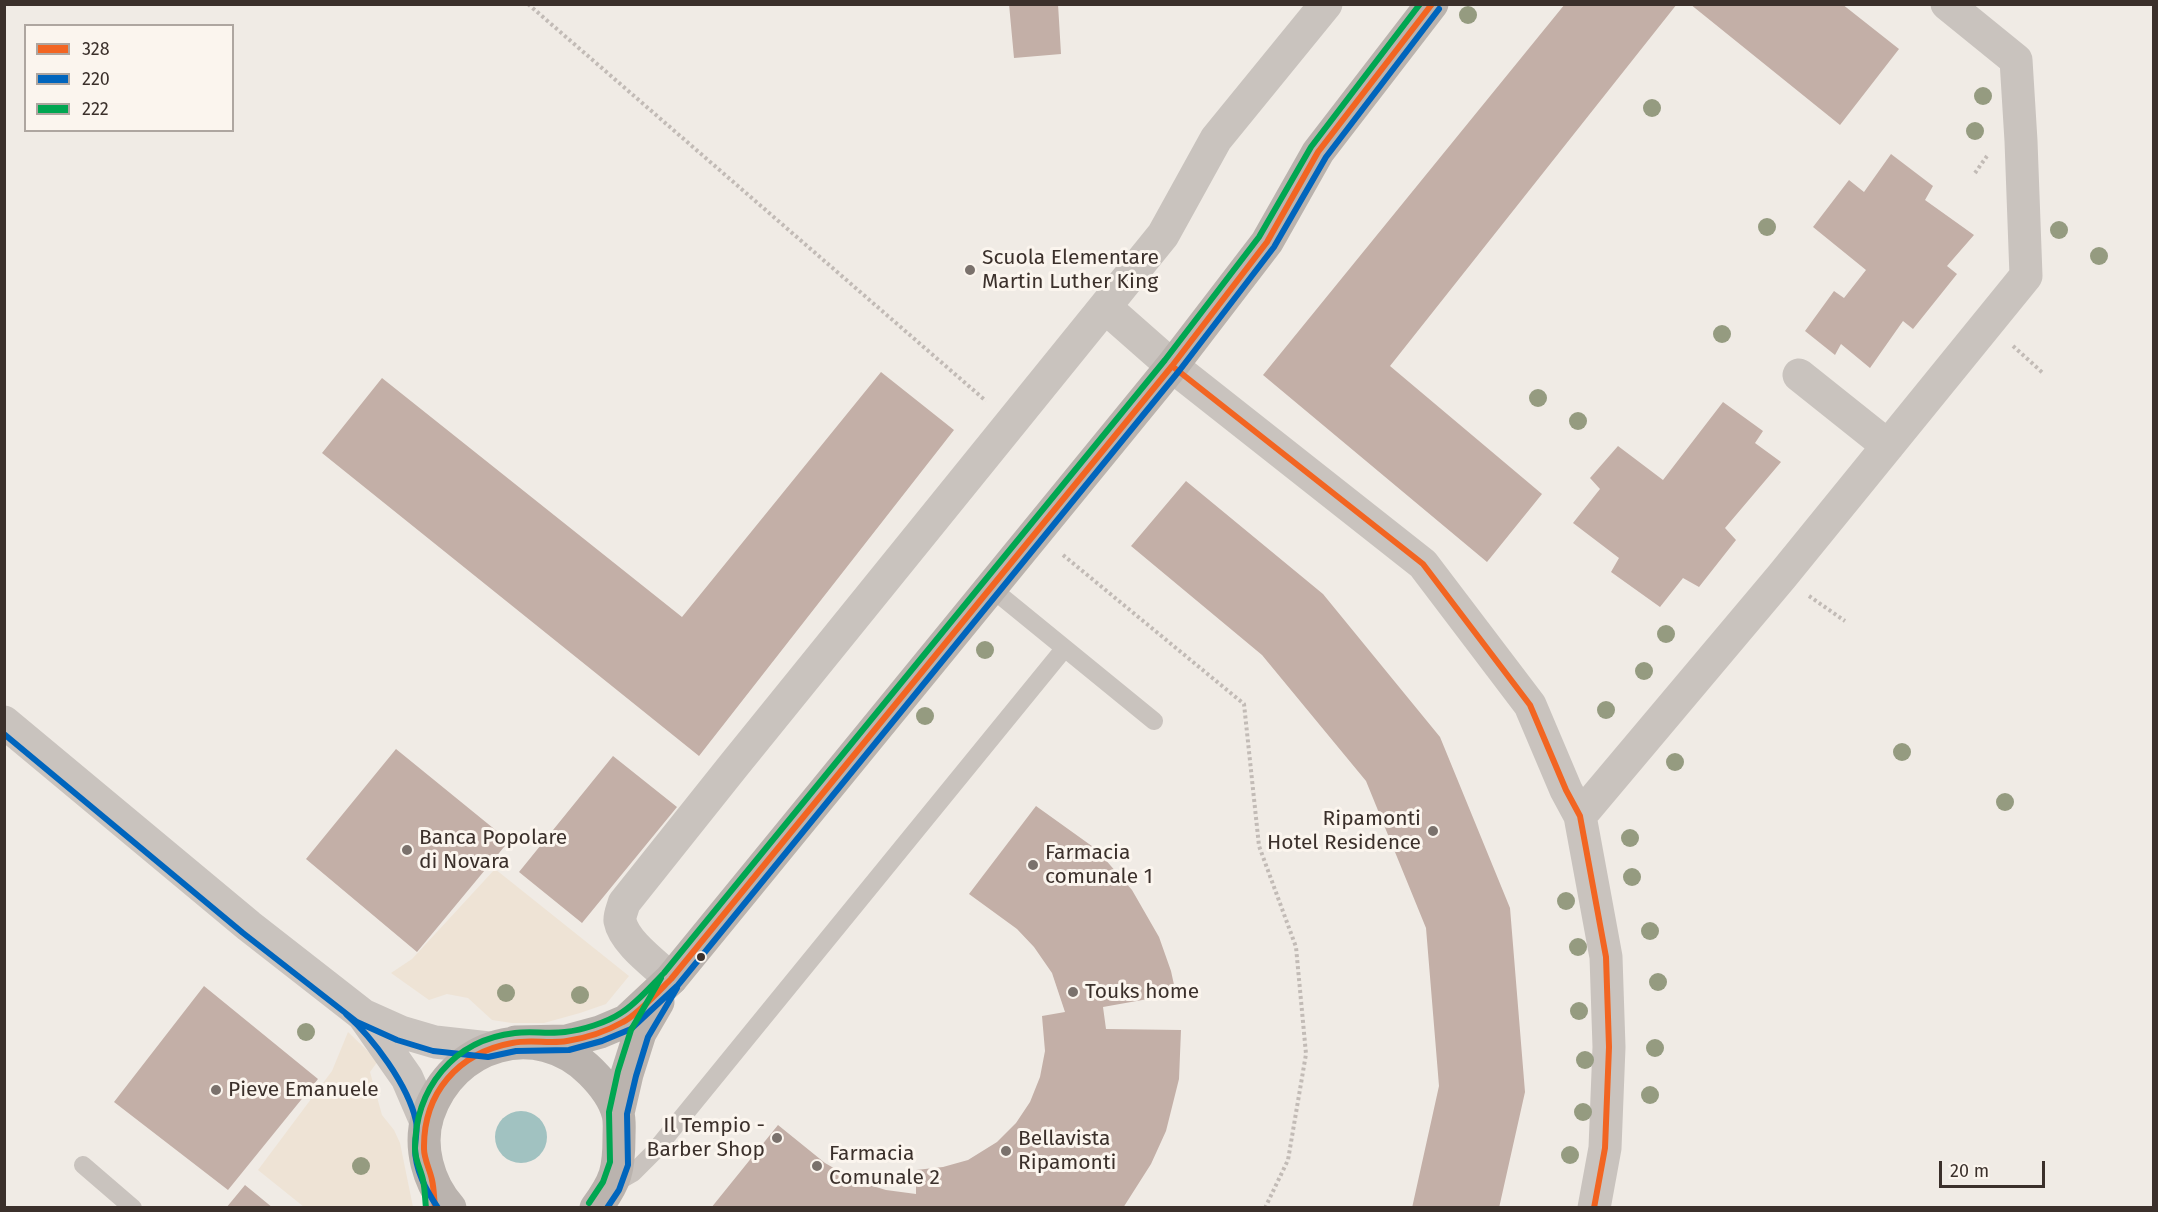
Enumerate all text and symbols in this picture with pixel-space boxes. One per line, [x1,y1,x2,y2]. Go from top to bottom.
legend [24,24,234,132]
text: 328 [82,38,110,60]
text: 220 [82,68,110,90]
text: 222 [82,98,109,120]
place label: Scuola Elementare Martin Luther King [982,245,1159,295]
marker: Scuola Elementare Martin Luther King [963,263,977,277]
place label: Ripamonti Hotel Residence [1267,806,1421,856]
marker: Ripamonti Hotel Residence [1426,824,1440,838]
place label: Banca Popolare di Novara [419,825,567,875]
place label: Farmacia comunale 1 [1045,840,1153,890]
marker: Banca Popolare di Novara [400,843,414,857]
marker: Farmacia comunale 1 [1026,858,1040,872]
unlabelled marker [695,951,707,963]
place label: Touks home [1085,979,1199,1005]
marker: Touks home [1066,985,1080,999]
place label: Pieve Emanuele [228,1077,379,1103]
marker: Pieve Emanuele [209,1083,223,1097]
place label: Il Tempio - Barber Shop [647,1113,765,1163]
place label: Bellavista Ripamonti [1018,1126,1116,1176]
marker: Il Tempio - Barber Shop [770,1131,784,1145]
place label: Farmacia Comunale 2 [829,1141,940,1191]
marker: Bellavista Ripamonti [999,1144,1013,1158]
scale bar [1942,1149,2048,1187]
marker: Farmacia Comunale 2 [810,1159,824,1173]
text: 20 m [1950,1160,1989,1182]

